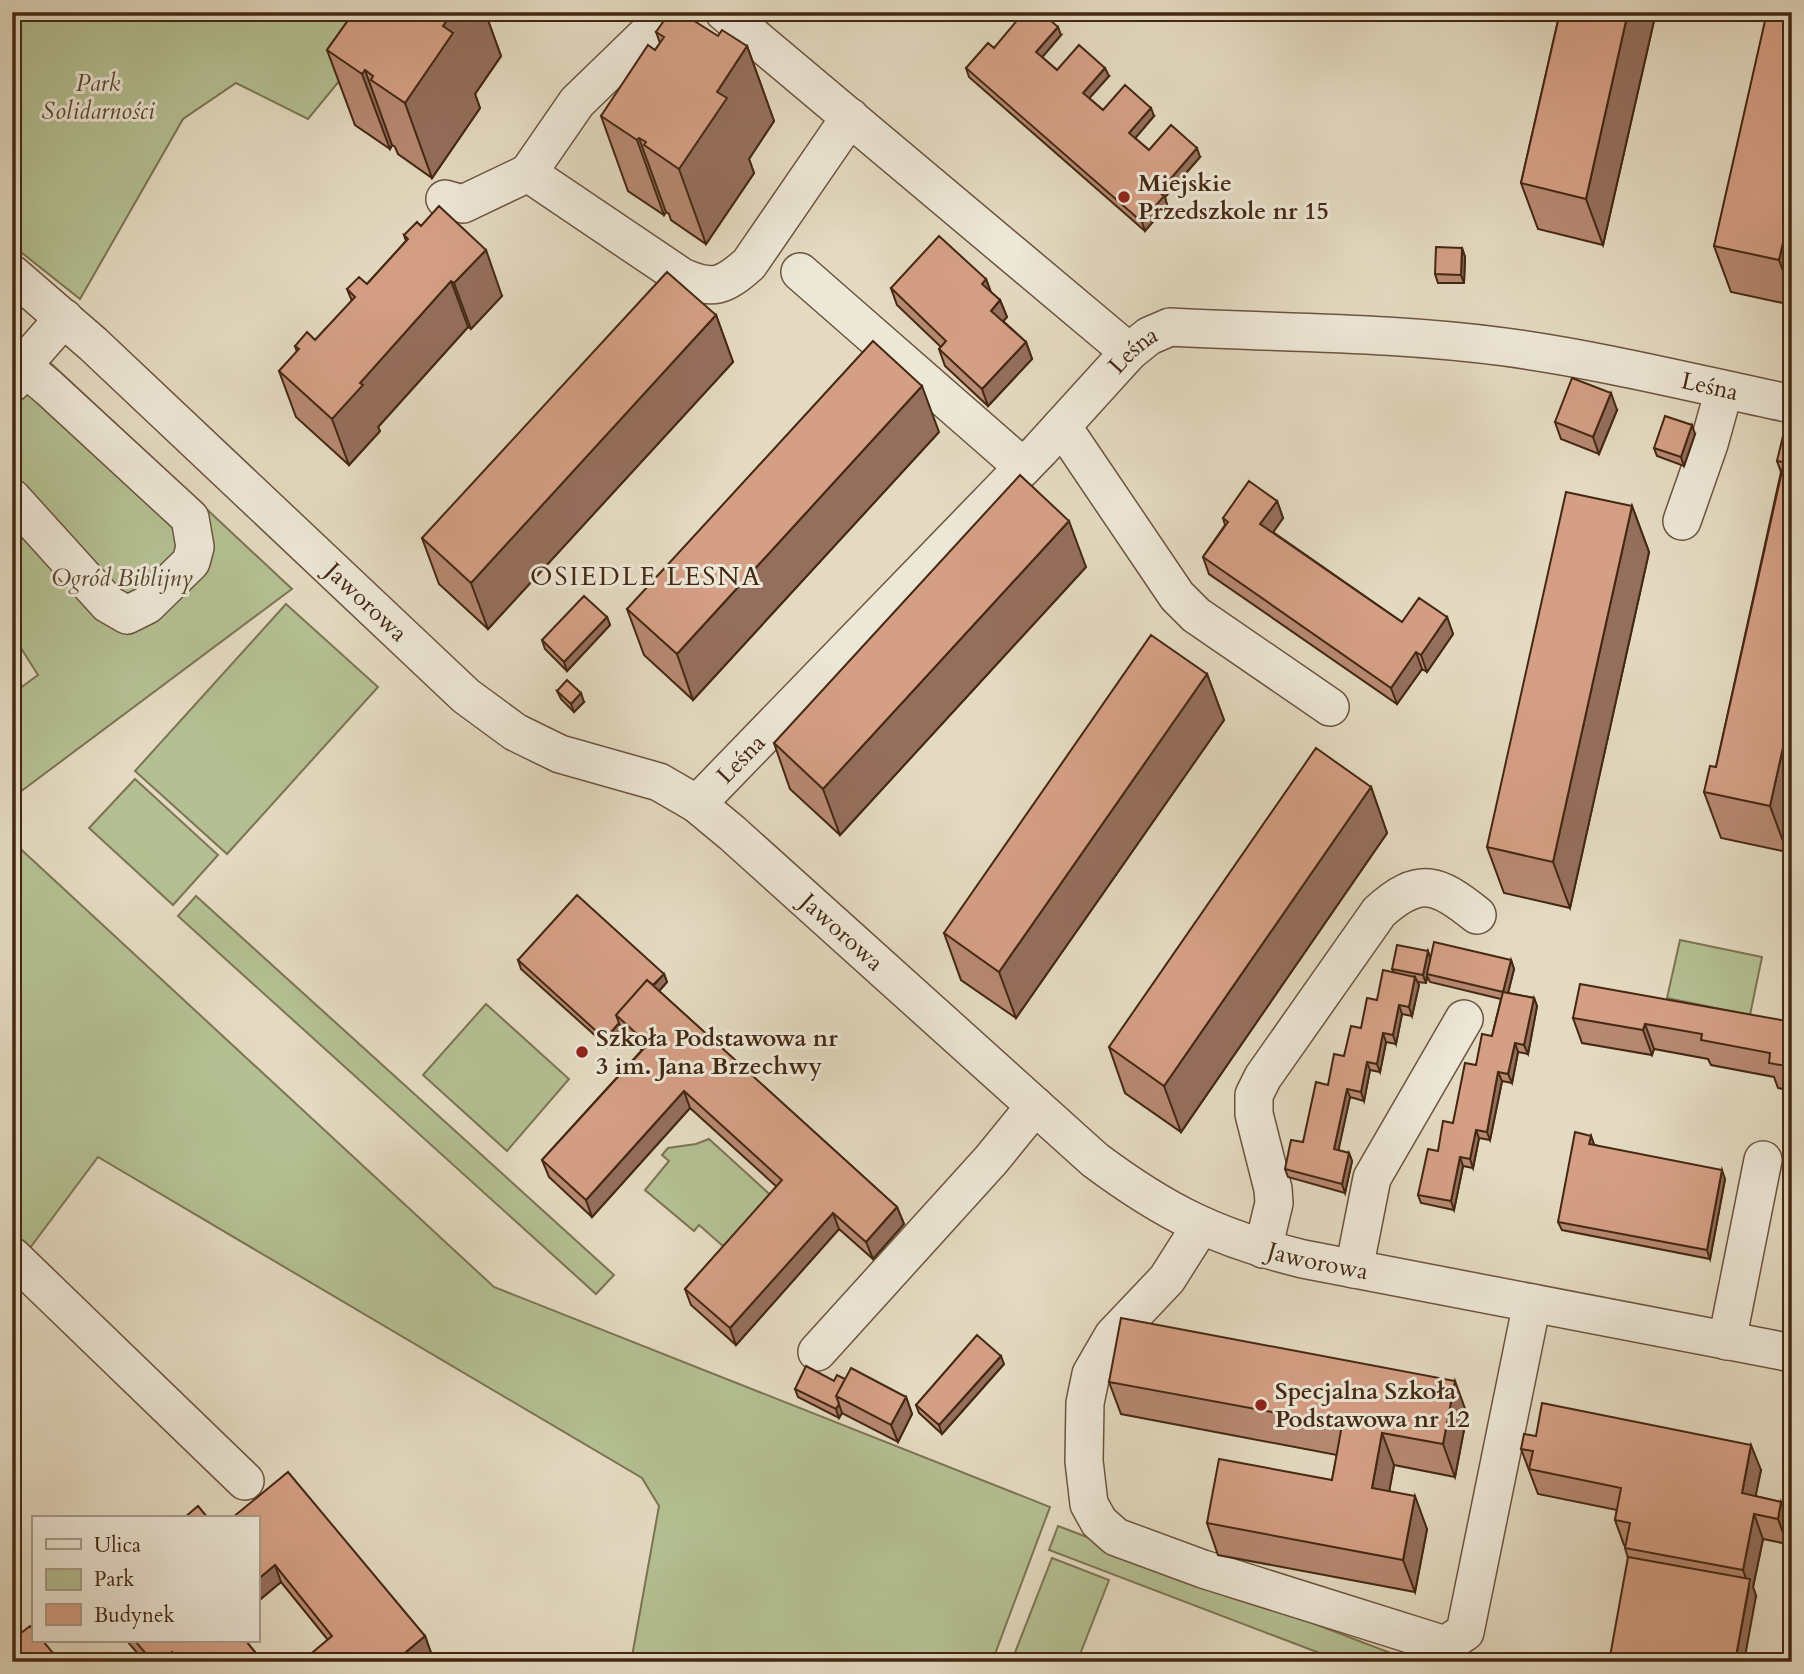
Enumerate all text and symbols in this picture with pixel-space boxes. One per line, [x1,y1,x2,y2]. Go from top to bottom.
park label: Park Solidarności [41,67,155,128]
place label: Miejskie Przedszkole nr 15 [1138,167,1329,228]
marker: Miejskie Przedszkole nr 15 [1116,189,1132,205]
street label: Leśna [1101,318,1163,381]
street label: Leśna [1678,364,1742,409]
street label: Jaworowa [315,553,415,650]
district label: OSIEDLE LESNA [530,559,762,594]
park label: Ogród Biblijny [51,562,193,595]
street label: Leśna [709,727,773,791]
street label: Jaworowa [790,884,891,979]
place label: Szkoła Podstawowa nr 3 im. Jana Brzechwy [596,1022,838,1083]
marker: Szkoła Podstawowa nr 3 im. Jana Brzechwy [574,1044,590,1060]
street label: Jaworowa [1261,1234,1372,1288]
place label: Specjalna Szkoła Podstawowa nr 12 [1275,1375,1470,1436]
marker: Specjalna Szkoła Podstawowa nr 12 [1253,1397,1269,1413]
legend [32,1516,259,1642]
text: Ulica [94,1531,141,1560]
text: Park [94,1565,135,1594]
text: Budynek [94,1601,176,1630]

